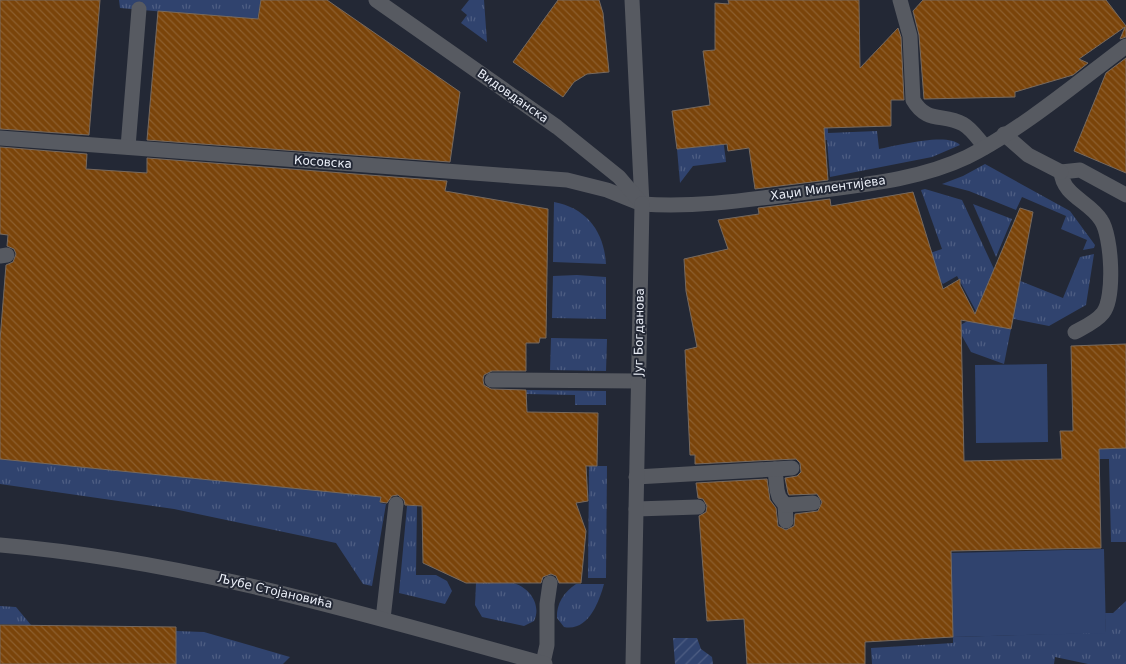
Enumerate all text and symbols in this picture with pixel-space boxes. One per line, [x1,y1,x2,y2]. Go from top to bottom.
street label: Видовданска [475,66,551,126]
street label: Косовска [294,153,352,171]
street label: Хаџи Милентијева [770,173,886,203]
street label: Југ Богданова [631,288,647,377]
street label: Љубе Стојановића [216,571,334,611]

